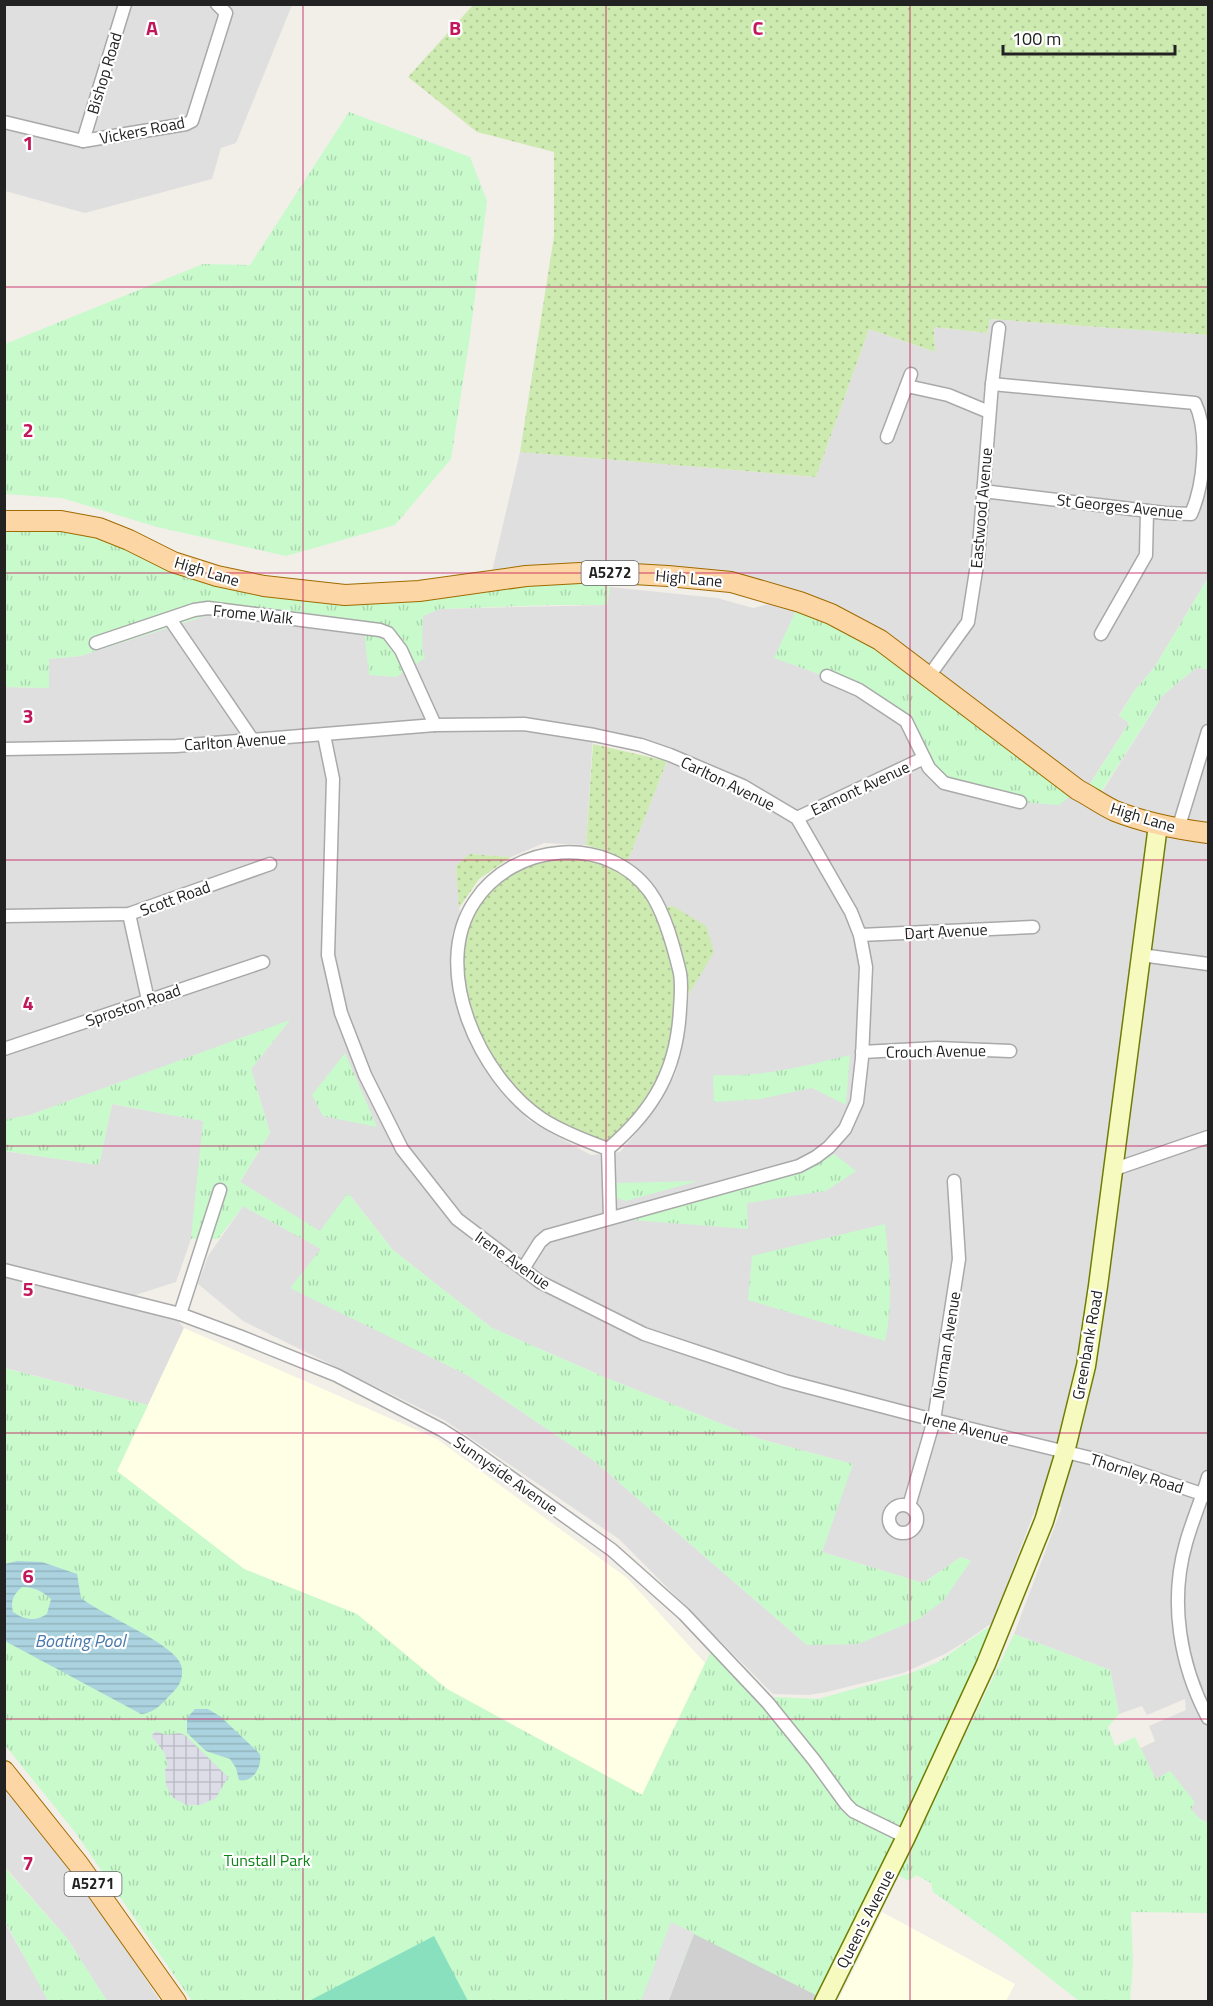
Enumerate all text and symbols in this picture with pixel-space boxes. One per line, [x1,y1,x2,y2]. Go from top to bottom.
text: A [146,12,158,43]
text: B [449,12,461,43]
text: C [753,12,764,43]
scale bar [1003,18,1176,56]
text: 100 m [1012,25,1061,52]
street label: Bishop Road [80,29,128,117]
street label: Vickers Road [97,110,187,150]
text: 1 [22,127,34,158]
text: 2 [22,414,34,445]
street label: Eastwood Avenue [964,447,998,569]
street label: St Georges Avenue [1056,487,1184,525]
street label: High Lane [171,550,243,592]
road number: A5272 [582,561,638,585]
street label: High Lane [655,563,723,593]
street label: Frome Walk [212,598,294,630]
text: 3 [22,700,34,731]
street label: Carlton Avenue [183,725,287,757]
street label: Carlton Avenue [677,750,779,816]
street label: Eamont Avenue [807,755,913,821]
street label: High Lane [1107,796,1179,838]
street label: Scott Road [136,874,214,922]
street label: Dart Avenue [904,917,988,945]
street label: Sproston Road [82,978,184,1032]
text: 4 [22,987,34,1018]
street label: Crouch Avenue [886,1038,986,1064]
street label: Irene Avenue [470,1225,556,1295]
text: 5 [22,1273,34,1304]
street label: Greenbank Road [1066,1288,1108,1402]
street label: Norman Avenue [926,1290,966,1400]
street label: Irene Avenue [921,1406,1011,1450]
street label: Sunnyside Avenue [449,1430,563,1520]
street label: Thornley Road [1087,1447,1187,1499]
text: 6 [22,1560,34,1591]
water label: Boating Pool [35,1627,127,1654]
text: 7 [22,1847,34,1878]
park label: Tunstall Park [224,1848,311,1872]
street label: Queen's Avenue [830,1865,900,1973]
road number: A5271 [64,1872,122,1896]

